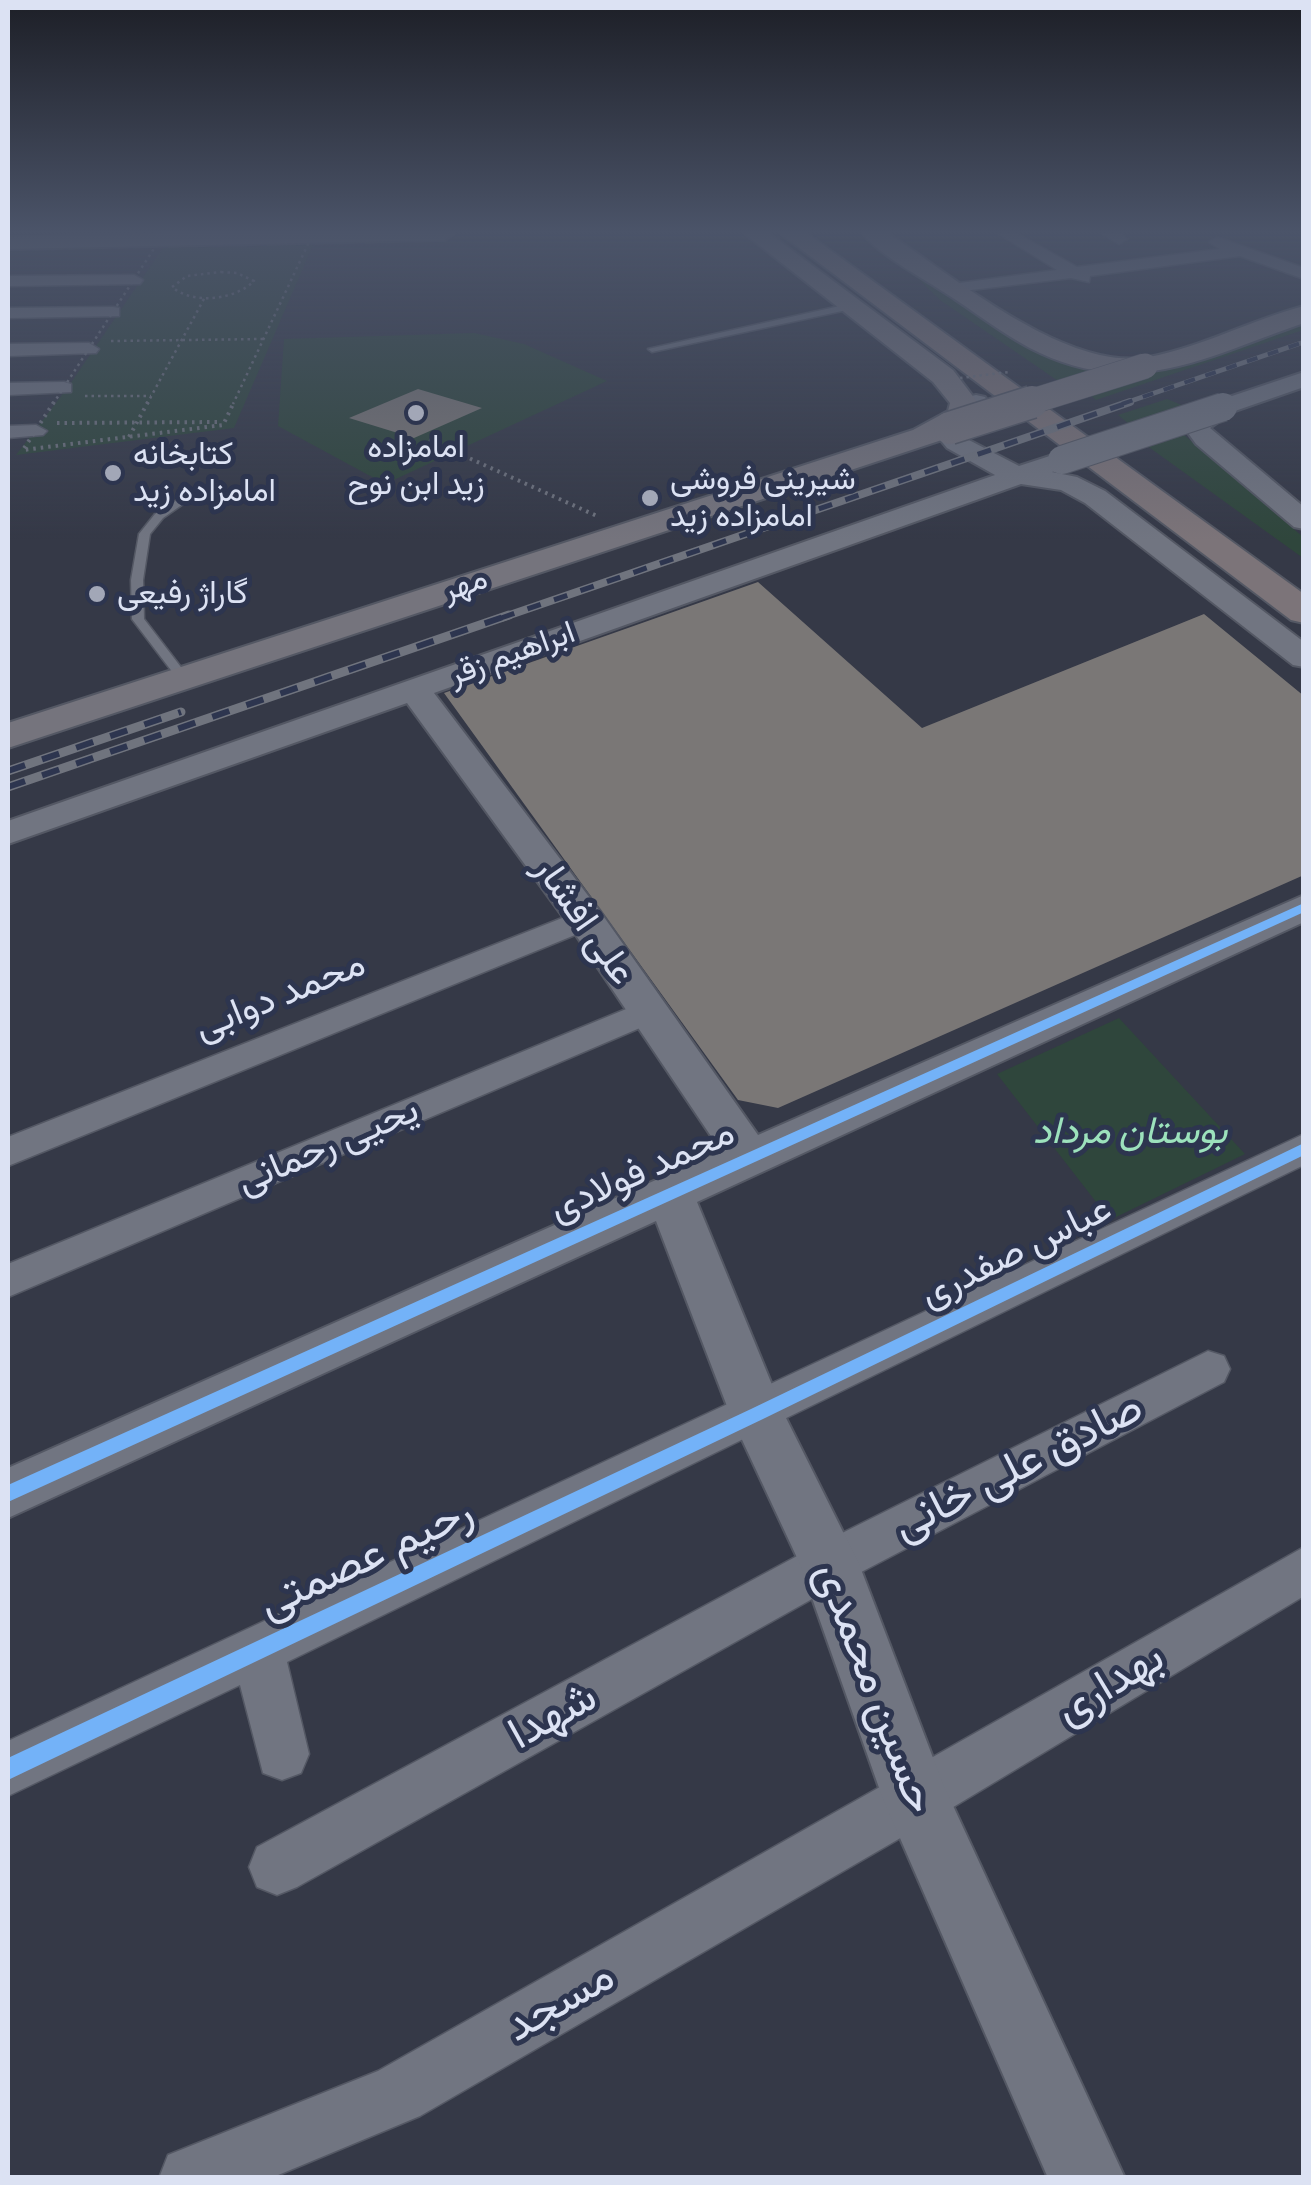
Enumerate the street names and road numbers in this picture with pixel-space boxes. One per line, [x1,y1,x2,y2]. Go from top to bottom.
street label: مهر [437,559,493,611]
street label: ابراهیم زقر [444,613,580,695]
street label: علی افشار [523,848,645,994]
street label: محمد دوابی [188,941,372,1051]
street label: یحیی رحمانی [230,1087,426,1205]
street label: محمد فولادی [542,1110,742,1232]
street label: عباس صفدری [913,1186,1119,1318]
street label: صادق علی خانی [884,1381,1152,1553]
street label: رحیم عصمتی [250,1485,482,1631]
street label: حسین محمدی [802,1555,948,1821]
street label: بهداری [1046,1631,1174,1737]
street label: شهدا [500,1670,606,1762]
street label: مسجد [496,1949,624,2055]

